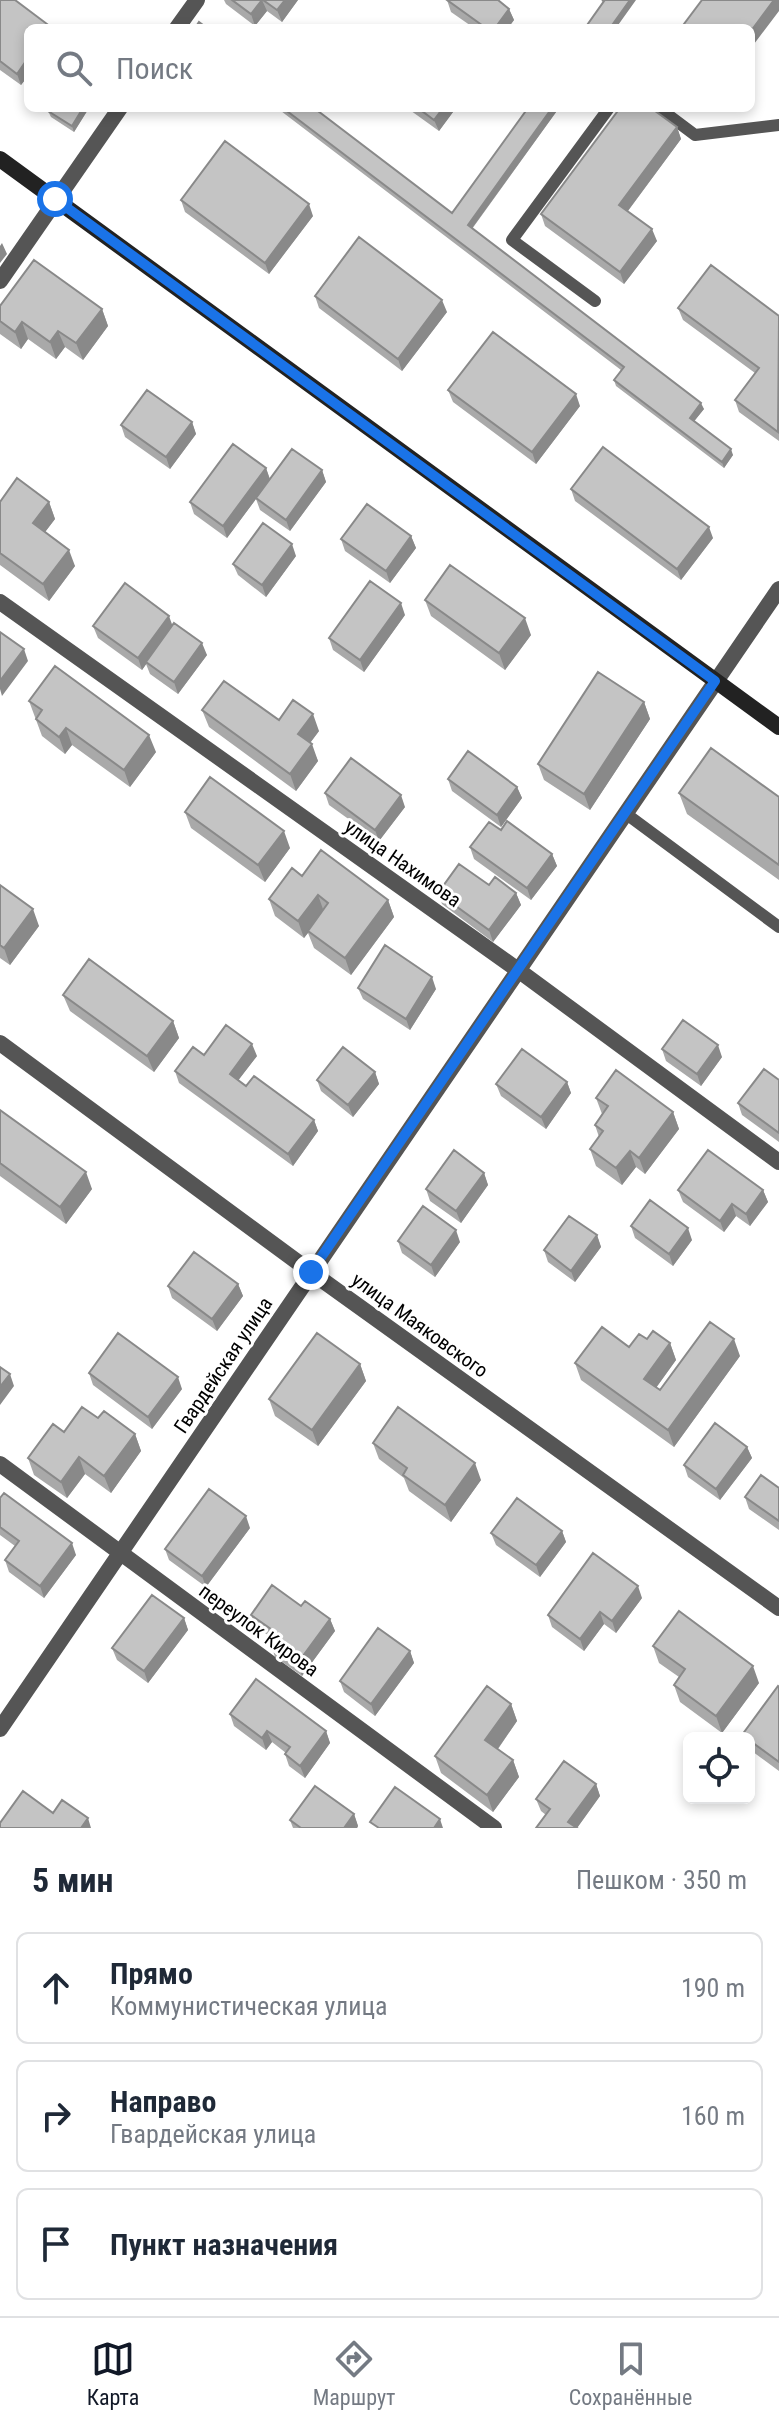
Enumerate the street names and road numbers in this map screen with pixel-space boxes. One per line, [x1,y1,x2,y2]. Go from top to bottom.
street label: улица Нахимова [340,814,466,912]
street label: улица Маяковского [347,1267,493,1383]
street label: Гвардейская улица [169,1293,277,1437]
street label: переулок Кирова [195,1579,323,1681]

